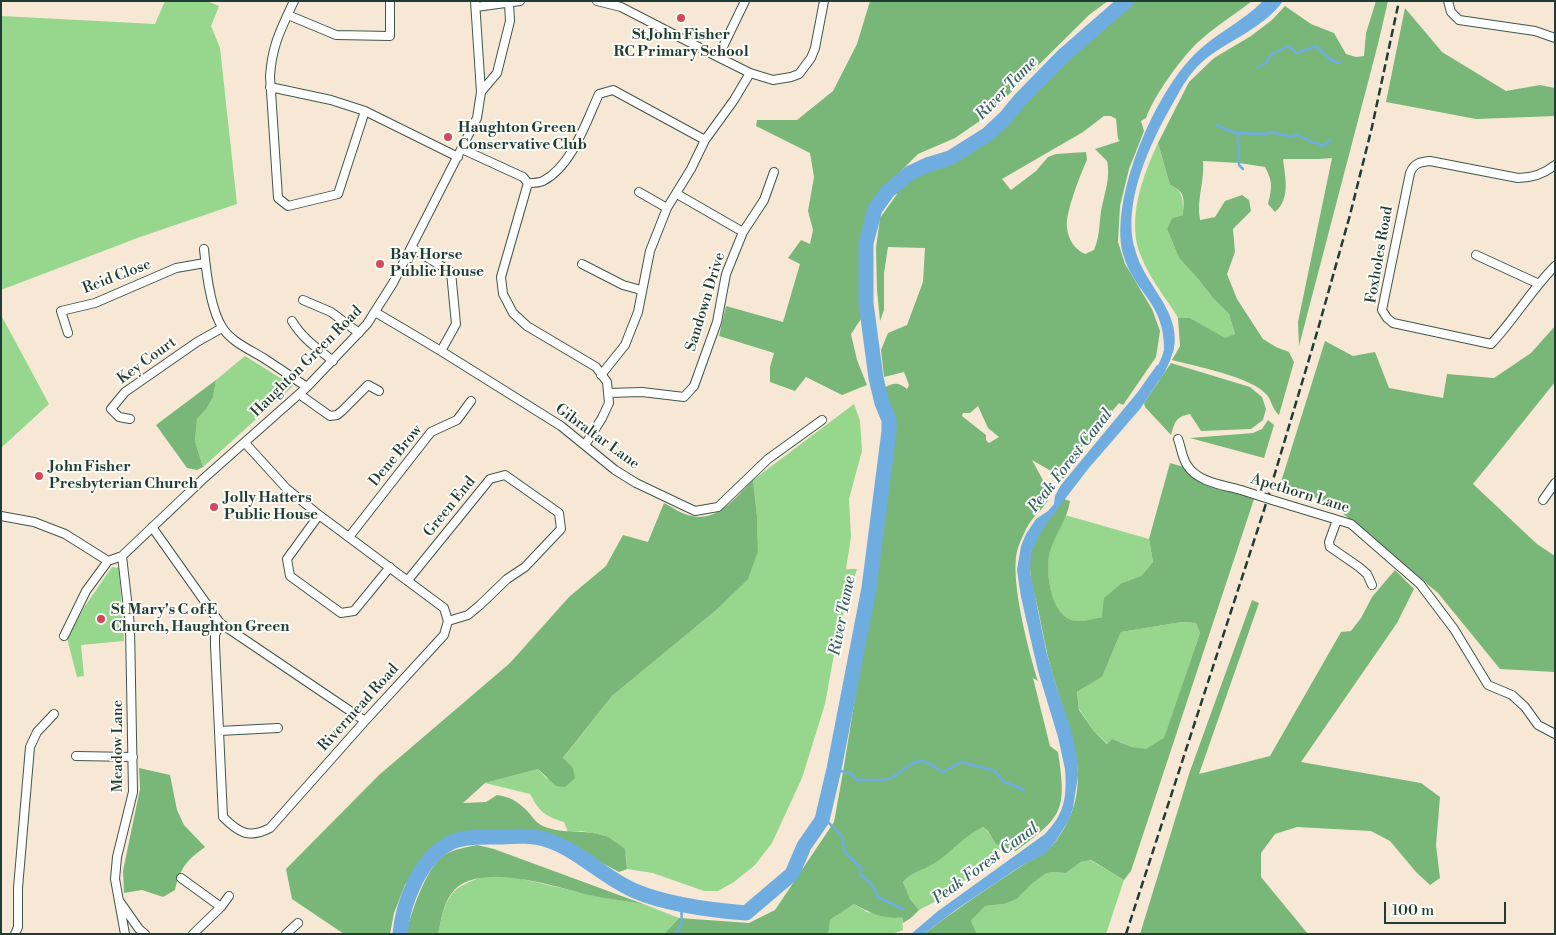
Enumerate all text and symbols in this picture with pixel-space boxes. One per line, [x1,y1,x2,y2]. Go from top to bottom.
marker: St John Fisher RC Primary School [675,12,687,24]
place label: St John Fisher RC Primary School [613,26,749,61]
water label: River Tame [972,53,1042,125]
place label: Haughton Green Conservative Club [458,119,587,154]
marker: Haughton Green Conservative Club [442,131,454,143]
street label: Foxholes Road [1363,205,1397,305]
place label: Bay Horse Public House [390,246,484,281]
street label: Sandown Drive [682,250,730,354]
street label: Reid Close [80,256,154,298]
marker: Bay Horse Public House [374,258,386,270]
street label: Haughton Green Road [248,303,366,421]
street label: Key Court [114,334,180,388]
street label: Gibraltar Lane [551,400,643,474]
water label: Peak Forest Canal [1025,405,1117,517]
street label: Dene Brow [366,422,426,490]
place label: John Fisher Presbyterian Church [49,458,198,493]
marker: John Fisher Presbyterian Church [33,470,45,482]
street label: Apethorn Lane [1249,470,1351,518]
street label: Green End [420,473,480,541]
place label: Jolly Hatters Public House [224,489,318,524]
marker: Jolly Hatters Public House [208,501,220,513]
water label: River Tame [826,575,860,657]
place label: St Mary's C of E Church, Haughton Green [111,601,290,636]
marker: St Mary's C of E Church, Haughton Green [95,613,107,625]
street label: Rivermead Road [315,661,403,755]
street label: Meadow Lane [109,700,127,792]
water label: Peak Forest Canal [929,819,1043,909]
scale bar [1386,892,1508,924]
text: 100 m [1392,901,1434,920]

